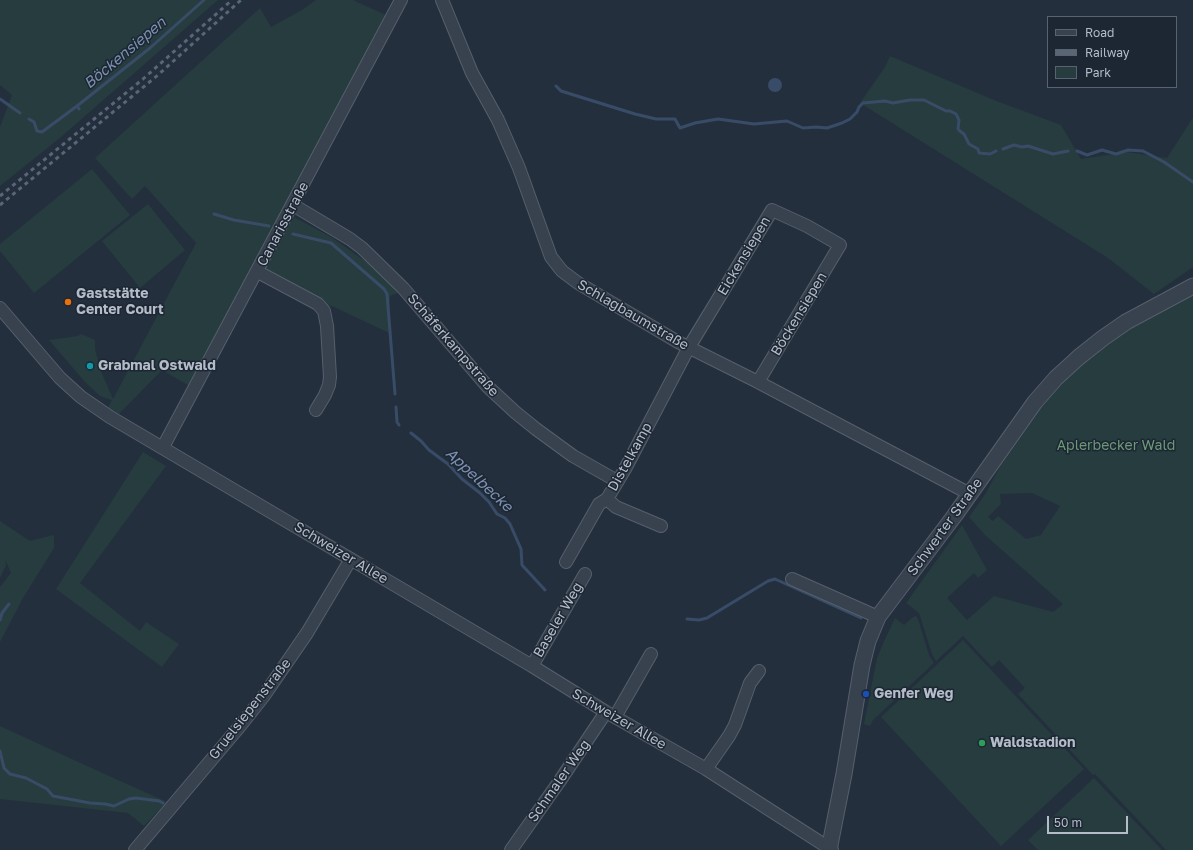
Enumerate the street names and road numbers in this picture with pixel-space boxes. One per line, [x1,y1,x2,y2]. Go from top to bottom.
street label: Canarisstraße [254,179,312,269]
street label: Eickensiepen [714,214,774,298]
street label: Böckensiepen [767,269,831,359]
street label: Schlagbaumstraße [574,276,692,354]
street label: Schäferkampstraße [404,290,502,400]
street label: Distelkamp [604,420,656,494]
street label: Schwerter Straße [904,475,986,579]
street label: Schweizer Allee [291,518,391,588]
street label: Baseler Weg [530,579,586,661]
street label: Gruelsiepenstraße [205,655,295,763]
street label: Schweizer Allee [569,685,669,753]
street label: Schmaler Weg [524,737,594,825]

